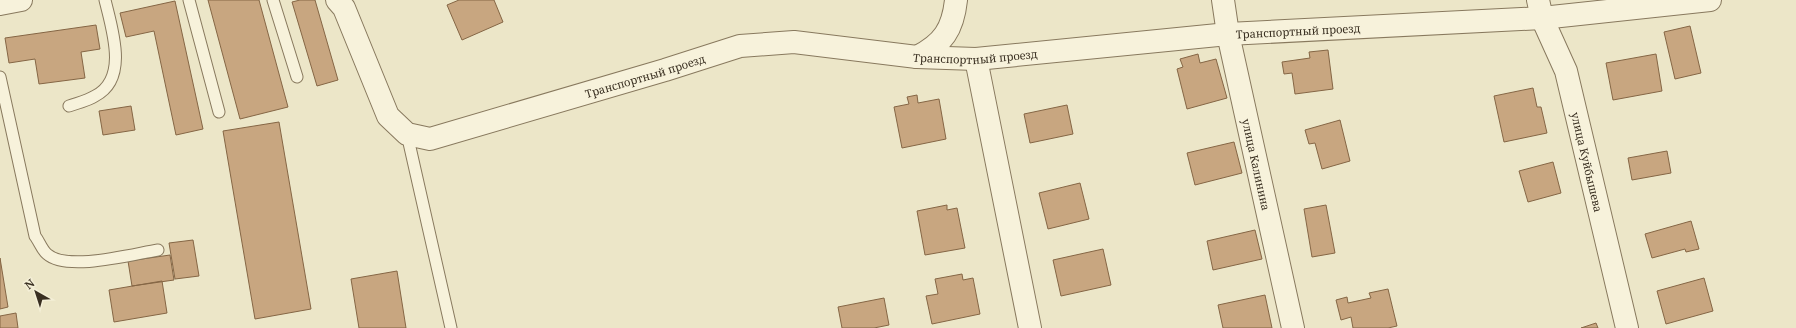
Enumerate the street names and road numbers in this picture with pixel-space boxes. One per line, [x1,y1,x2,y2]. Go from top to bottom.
street label: Транспортный проезд [1235,20,1361,41]
street label: Транспортный проезд [912,45,1038,67]
street label: Транспортный проезд [583,50,707,101]
street label: улица Куйбышева [1568,110,1607,213]
street label: улица Калинина [1239,117,1274,212]

